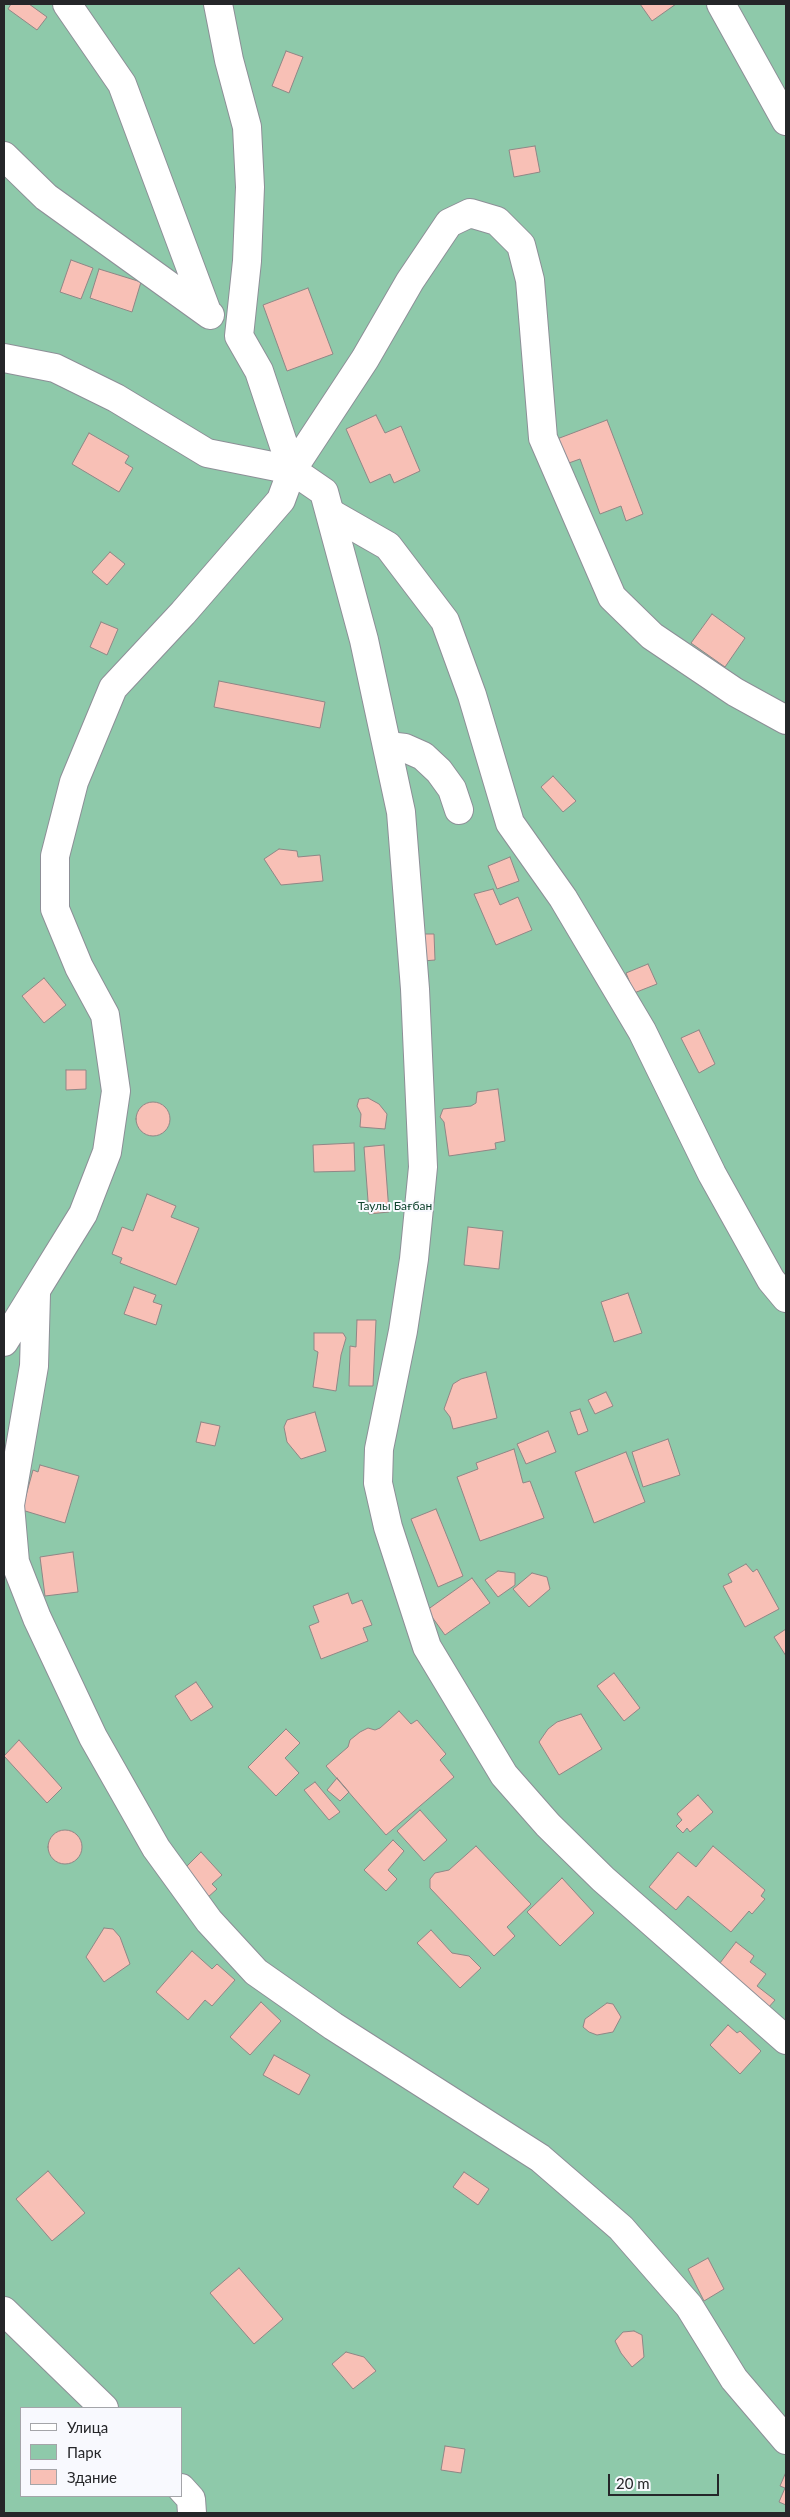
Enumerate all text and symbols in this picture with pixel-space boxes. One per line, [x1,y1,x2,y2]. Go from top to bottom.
park label: Таулы Бағбан [358,1199,432,1213]
legend [20,2407,182,2497]
text: Улица [67,2418,108,2436]
text: Парк [67,2443,101,2461]
scale bar [610,2464,721,2496]
text: Здание [67,2468,117,2486]
text: 20 m [616,2474,650,2492]

